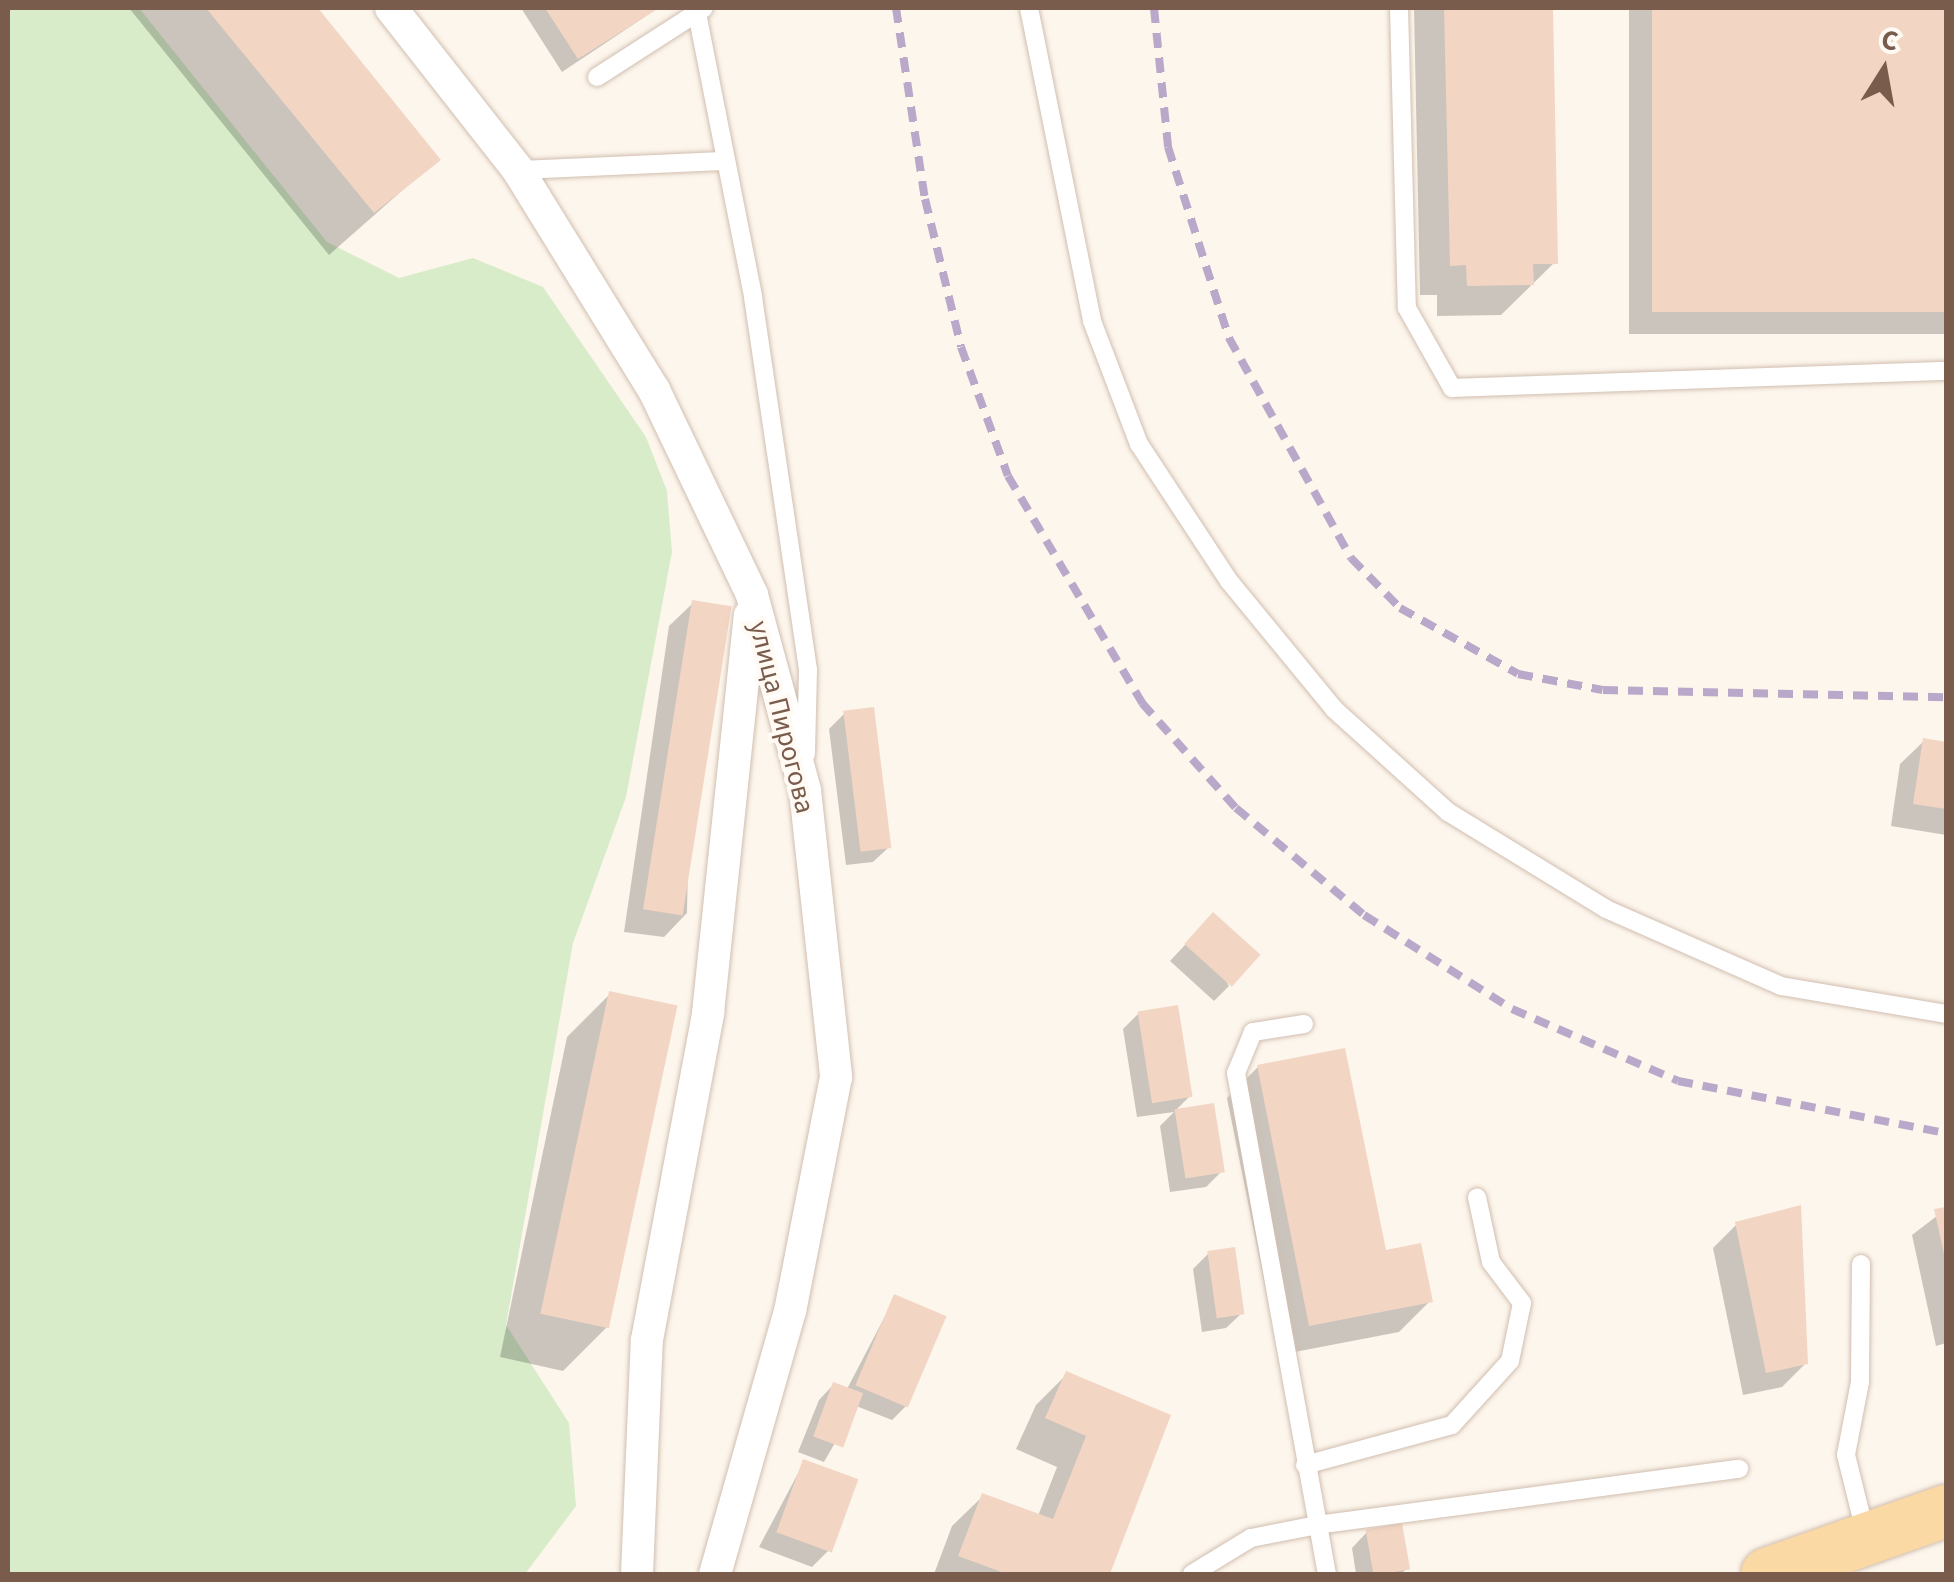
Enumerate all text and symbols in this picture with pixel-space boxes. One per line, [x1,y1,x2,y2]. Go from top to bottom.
text: С [1878,19,1902,62]
north arrow [1834,20,1934,120]
street label: улица Пирогова [742,617,822,817]

